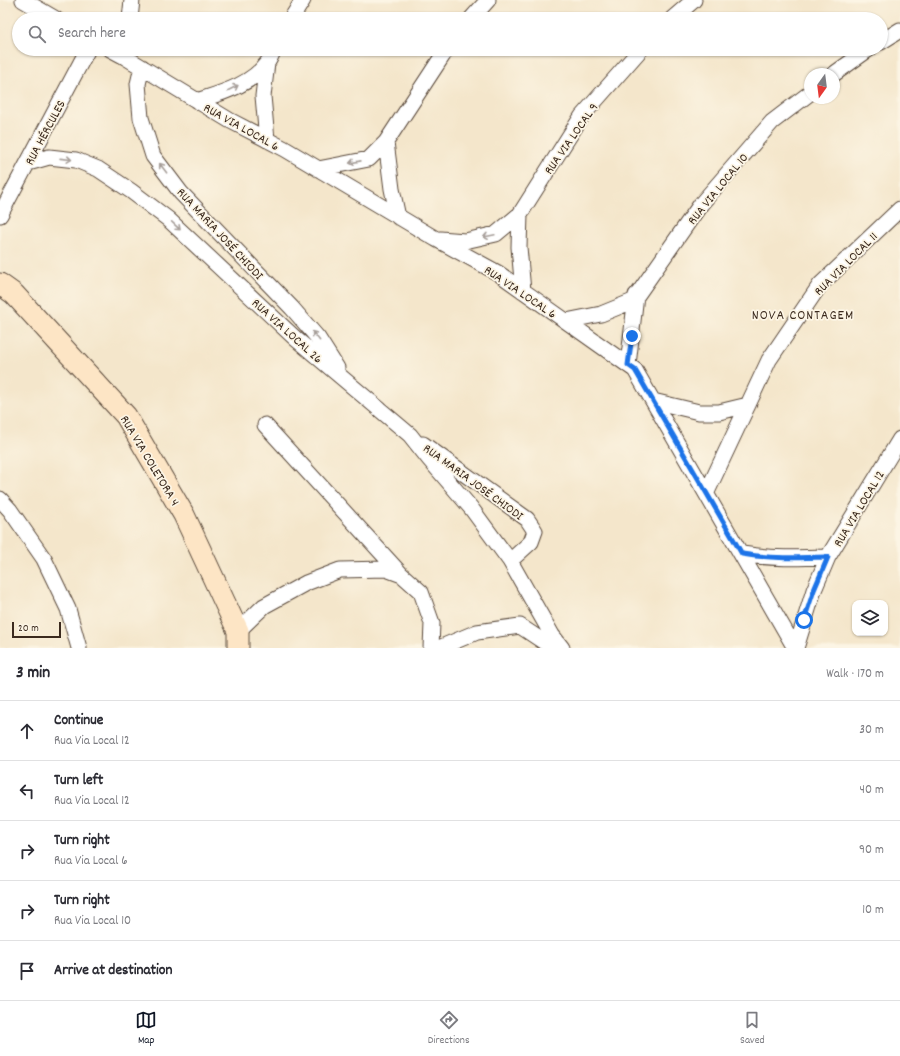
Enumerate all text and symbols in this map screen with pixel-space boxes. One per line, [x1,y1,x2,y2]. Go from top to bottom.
search box [12,12,888,56]
icon: search [26,23,48,45]
text: Search here [58,23,126,45]
north arrow [804,68,840,104]
one-way arrow [227,84,239,91]
street label: RUA HÉRCULES [21,97,71,169]
street label: RUA VIA LOCAL 6 [199,100,282,157]
street label: RUA VIA LOCAL 9 [540,100,604,179]
street label: RUA VIA LOCAL 10 [684,150,754,230]
one-way arrow [59,156,72,163]
one-way arrow [349,158,362,166]
one-way arrow [158,163,167,174]
street label: RUA MARIA JOSÉ CHIODI [171,184,267,285]
one-way arrow [170,221,180,230]
street label: RUA VIA LOCAL 11 [811,229,883,301]
one-way arrow [482,232,495,240]
street label: RUA VIA LOCAL 6 [479,262,560,324]
street label: RUA VIA LOCAL 26 [247,295,326,369]
district label: NOVA CONTAGEM [752,306,854,326]
route end [623,327,641,345]
one-way arrow [312,331,320,342]
street label: RUA VIA COLETORA 4 [114,412,183,510]
street label: RUA MARIA JOSÉ CHIODI [418,440,527,526]
street label: RUA VIA LOCAL 12 [830,467,890,551]
map controls [852,600,888,636]
button: layers [852,600,888,636]
route start [795,611,813,629]
scale bar [12,620,61,639]
text: 20 m [18,621,39,637]
text: 3 min [16,662,50,686]
text: Walk · 170 m [826,665,884,684]
text: Continue [54,710,103,732]
icon: ahead [16,720,38,742]
text: 30 m [859,721,884,740]
text: Rua Via Local 12 [54,732,130,751]
text: Turn left [54,770,103,792]
icon: left [16,780,38,802]
text: 40 m [860,781,884,800]
text: Rua Via Local 12 [54,792,130,811]
text: Turn right [54,830,110,852]
icon: right [16,840,38,862]
text: 90 m [859,841,884,860]
text: Rua Via Local 6 [54,852,128,871]
text: Turn right [54,890,110,912]
icon: right [16,900,38,922]
text: 10 m [862,901,884,920]
text: Rua Via Local 10 [54,912,131,931]
icon: arrive [16,960,38,982]
text: Arrive at destination [54,960,172,982]
tab: Map [135,1009,157,1049]
tab: Directions [428,1009,470,1049]
tab: Saved [740,1009,765,1049]

